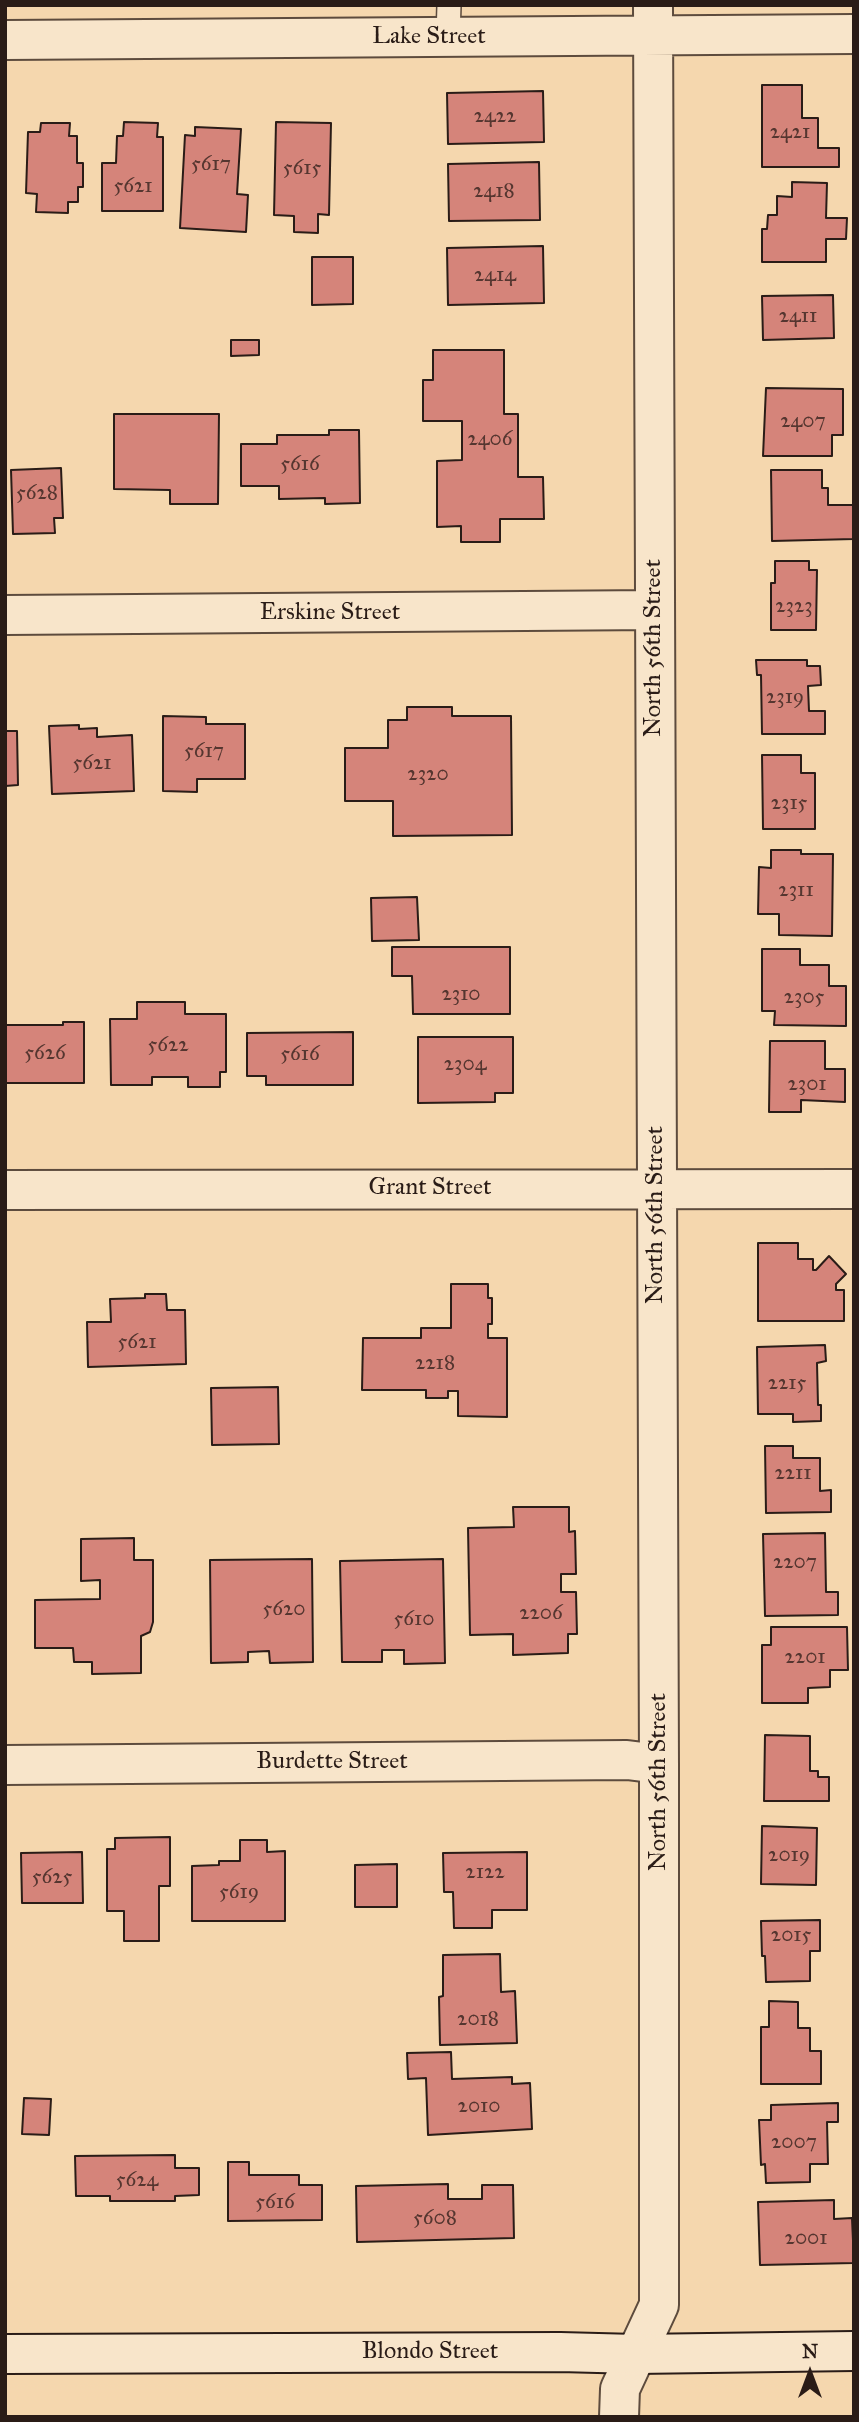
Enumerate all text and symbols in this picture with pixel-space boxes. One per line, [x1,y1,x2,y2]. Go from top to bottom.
street label: Lake Street [372,23,486,51]
house number: 2422 [474,104,516,130]
house number: 2421 [770,120,810,146]
house number: 5617 [191,152,231,178]
house number: 5615 [283,156,321,182]
house number: 5621 [113,174,153,200]
house number: 2418 [473,179,515,205]
house number: 2414 [474,263,516,289]
house number: 2411 [779,304,817,330]
house number: 2407 [780,409,826,435]
house number: 2406 [467,427,513,453]
house number: 5616 [280,452,320,478]
house number: 5628 [16,481,58,507]
street label: North 56th Street [640,559,668,737]
house number: 2323 [775,594,813,620]
street label: Erskine Street [260,599,400,627]
house number: 2319 [766,685,804,711]
house number: 5617 [184,739,224,765]
house number: 5621 [72,751,112,777]
house number: 2320 [407,762,449,788]
house number: 2315 [771,791,807,817]
house number: 2311 [778,878,814,904]
house number: 2310 [441,982,481,1008]
house number: 2305 [784,985,824,1011]
house number: 5622 [147,1033,189,1059]
house number: 5626 [24,1041,66,1067]
house number: 5616 [280,1042,320,1068]
house number: 2304 [444,1052,486,1078]
house number: 2301 [787,1072,827,1098]
street label: North 56th Street [642,1126,670,1304]
street label: Grant Street [369,1174,491,1202]
house number: 5621 [117,1330,157,1356]
house number: 2218 [415,1351,455,1377]
house number: 2215 [768,1371,806,1397]
house number: 2211 [774,1461,812,1487]
house number: 2207 [773,1550,817,1576]
house number: 5620 [262,1597,306,1623]
house number: 2206 [519,1601,563,1627]
house number: 5610 [394,1607,434,1633]
house number: 2201 [785,1645,825,1671]
street label: North 56th Street [645,1693,673,1871]
street label: Burdette Street [256,1748,408,1776]
house number: 2019 [768,1843,810,1869]
house number: 2122 [465,1860,505,1886]
house number: 5625 [32,1865,72,1891]
house number: 5619 [219,1880,259,1906]
house number: 2015 [771,1923,811,1949]
house number: 2018 [457,2007,499,2033]
house number: 2010 [458,2094,500,2120]
house number: 2007 [771,2130,817,2156]
house number: 5624 [116,2168,158,2194]
house number: 5616 [255,2190,295,2216]
house number: 5608 [413,2206,457,2232]
house number: 2001 [785,2226,827,2252]
street label: Blondo Street [362,2338,498,2366]
north arrow [775,2338,845,2408]
text: N [802,2340,818,2363]

